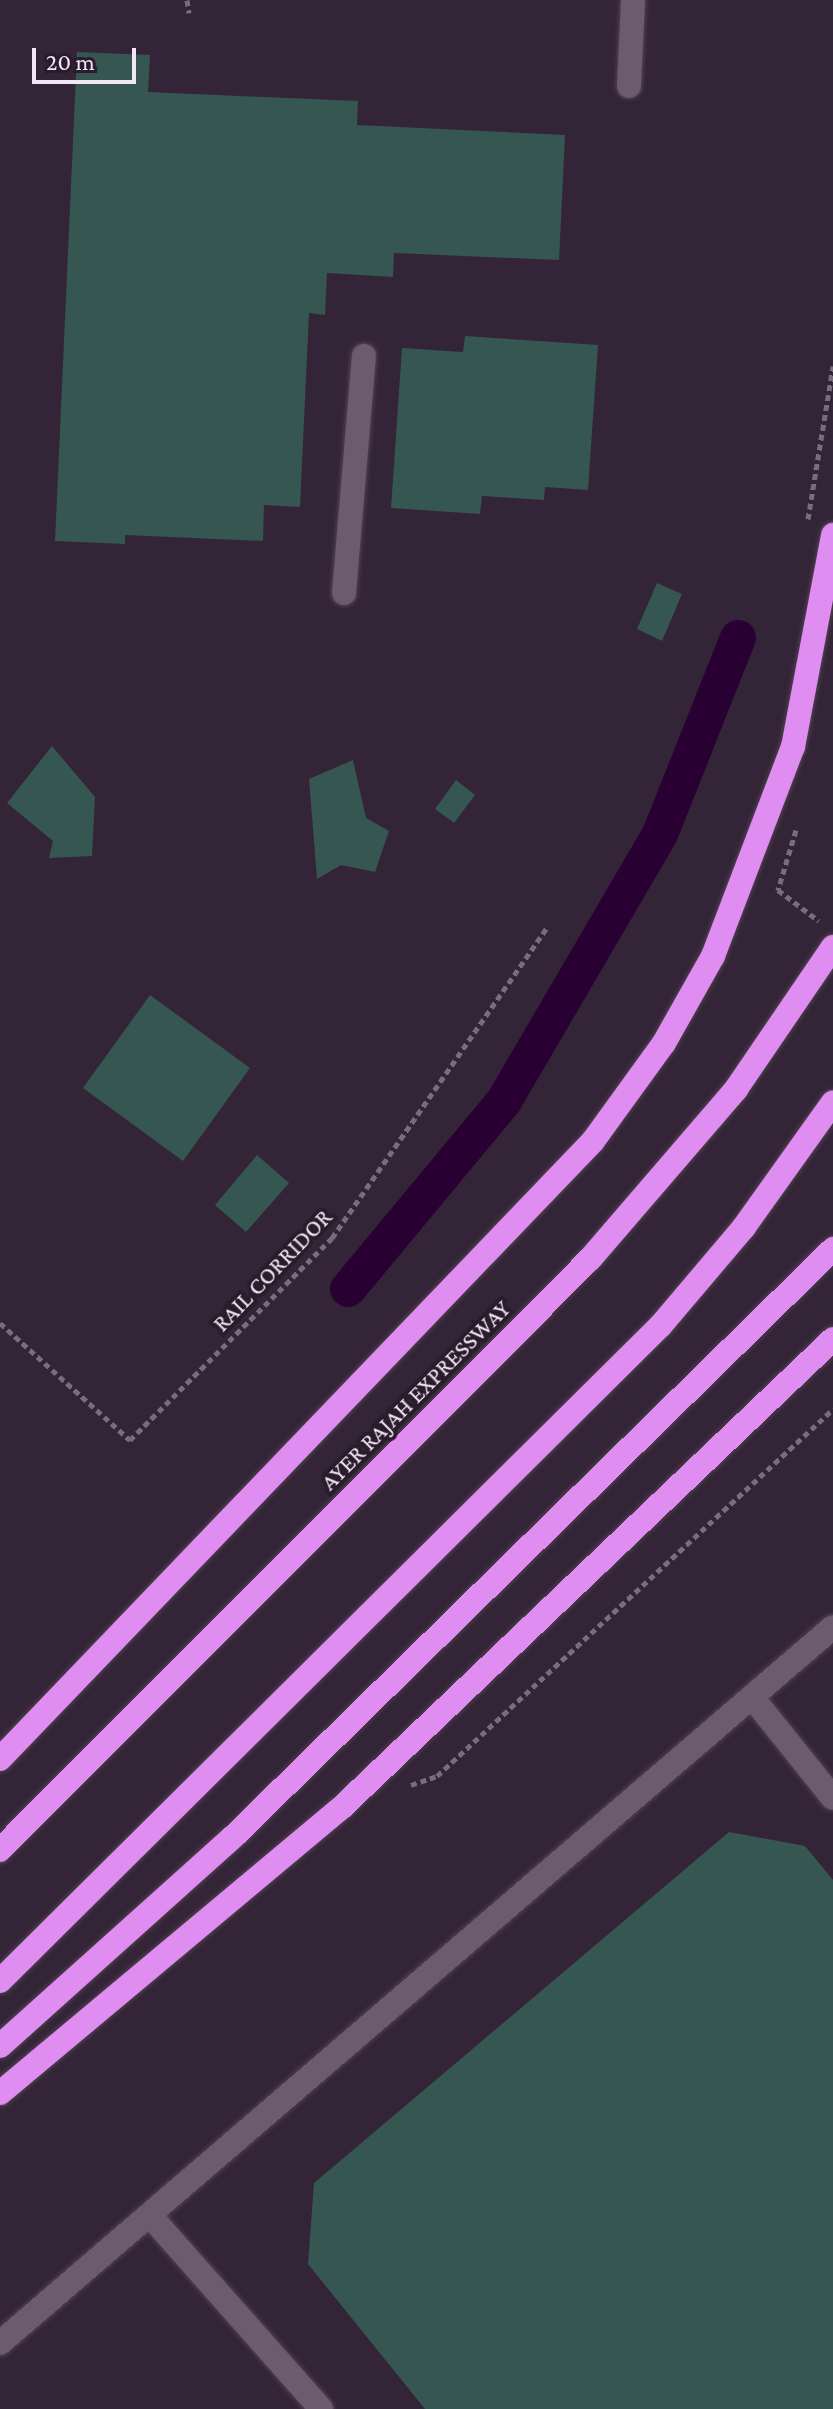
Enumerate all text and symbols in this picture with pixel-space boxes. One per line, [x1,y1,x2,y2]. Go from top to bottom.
scale bar [36,32,140,82]
text: 20 m [46,48,95,75]
street label: RAIL CORRIDOR [206,1203,338,1337]
street label: AYER RAJAH EXPRESSWAY [314,1294,516,1496]

